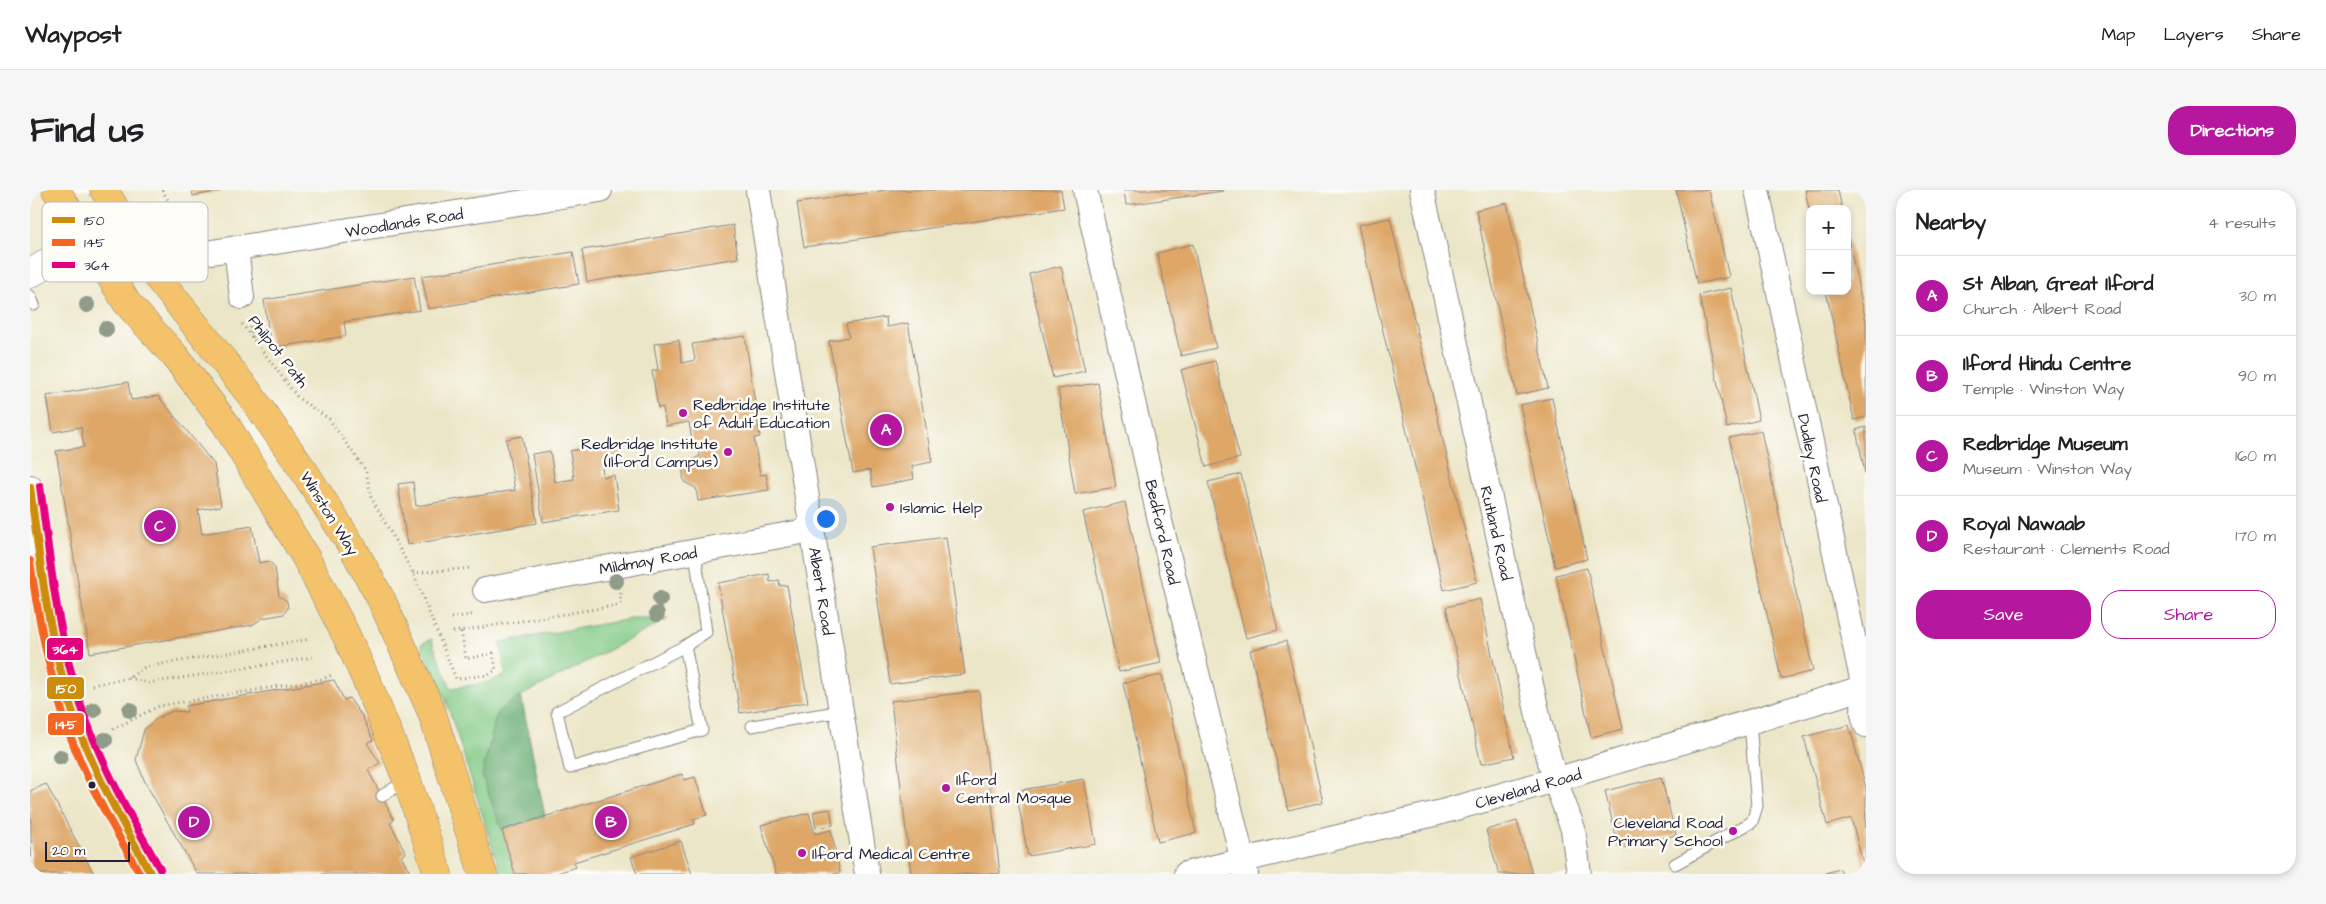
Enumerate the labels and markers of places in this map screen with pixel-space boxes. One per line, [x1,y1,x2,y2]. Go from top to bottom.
place label: Redbridge Institute of Adult Education [693,394,830,434]
marker: Redbridge Institute of Adult Education [677,407,689,419]
pin: A [870,411,902,449]
place label: Redbridge Institute (Ilford Campus) [581,433,718,473]
marker: Redbridge Institute (Ilford Campus) [722,446,734,458]
place label: Islamic Help [900,497,982,519]
marker: Islamic Help [884,501,896,513]
pin: C [144,507,176,545]
place label: Ilford Central Mosque [956,769,1072,809]
unlabelled marker [87,780,97,790]
marker: Ilford Central Mosque [940,782,952,794]
pin: D [178,803,210,841]
pin: B [595,803,627,841]
place label: Cleveland Road Primary School [1608,812,1723,853]
marker: Cleveland Road Primary School [1727,825,1739,837]
place label: Ilford Medical Centre [812,843,971,865]
marker: Ilford Medical Centre [796,847,808,859]

